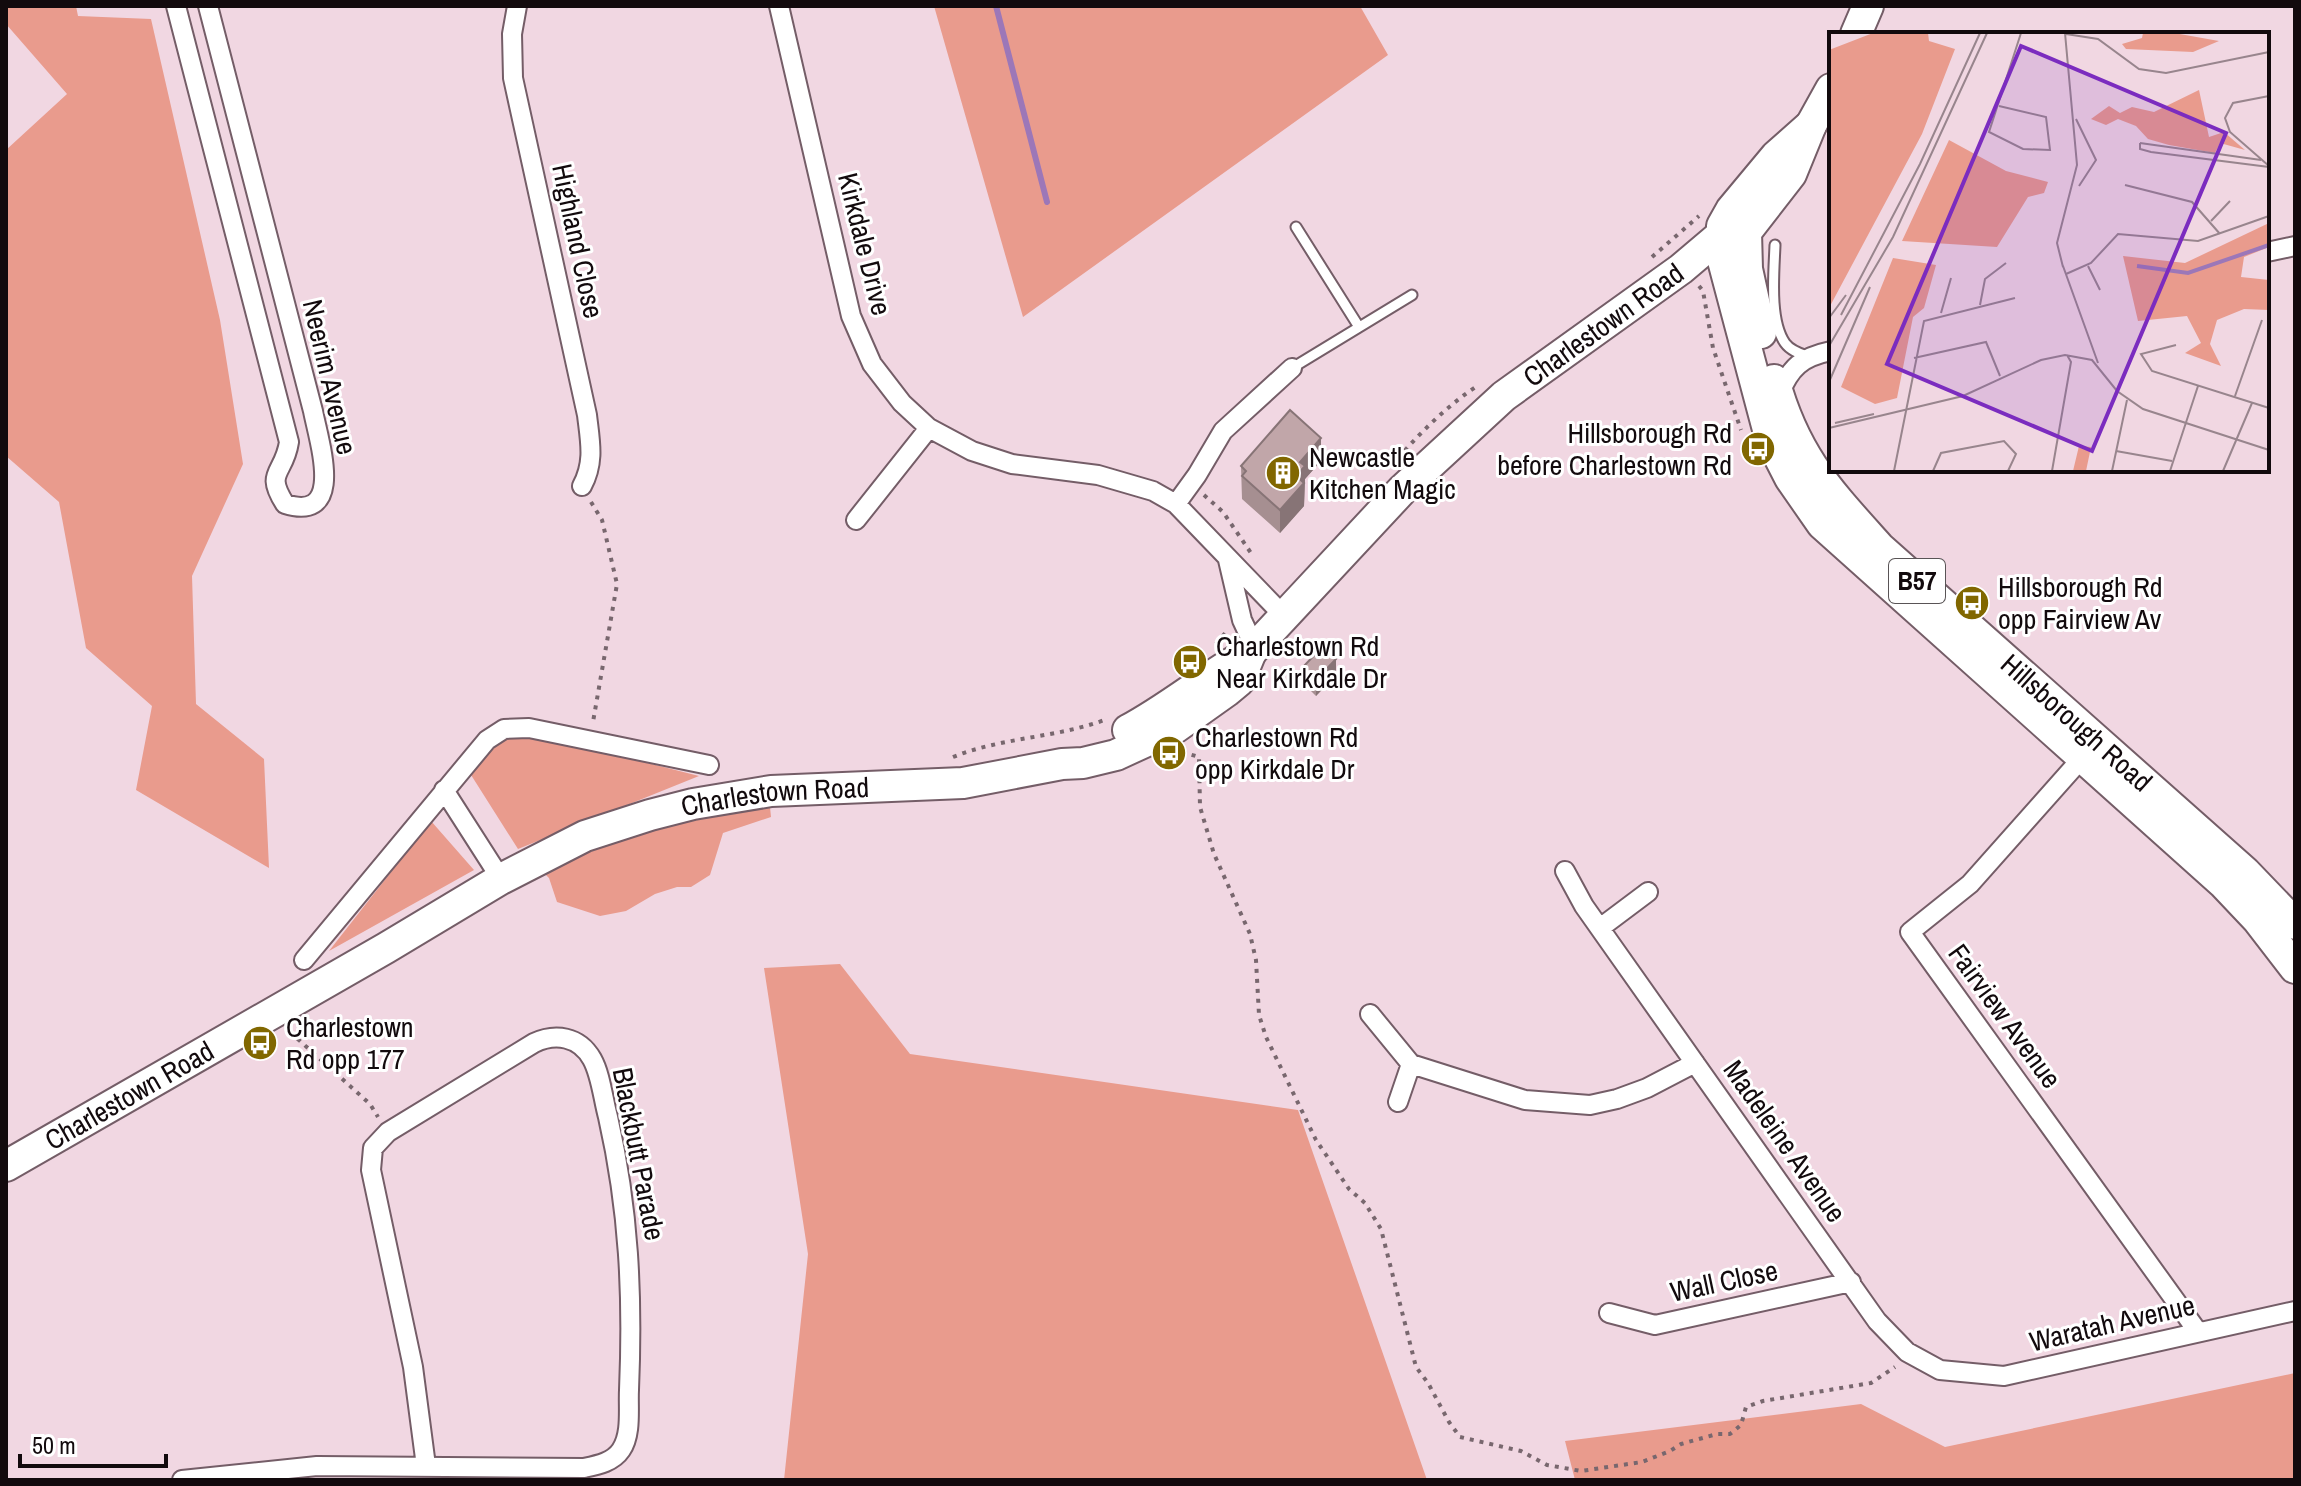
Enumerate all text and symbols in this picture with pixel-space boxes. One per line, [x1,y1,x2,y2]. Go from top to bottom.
inset map [1829,32,2269,472]
street label: Highland Close [543,160,613,322]
street label: Kirkdale Drive [829,169,901,319]
street label: Charlestown Road [1515,254,1691,395]
street label: Neerim Avenue [294,296,366,458]
place label: Hillsborough Rd before Charlestown Rd [1497,414,1732,484]
bus stop icon: Hillsborough Rd before Charlestown Rd [1739,430,1777,468]
place label: Newcastle Kitchen Magic [1309,438,1456,508]
building icon: Newcastle Kitchen Magic [1264,454,1302,492]
road number: B57 [1889,559,1945,603]
place label: Hillsborough Rd opp Fairview Av [1998,568,2163,638]
bus stop icon: Hillsborough Rd opp Fairview Av [1953,584,1991,622]
place label: Charlestown Rd Near Kirkdale Dr [1216,627,1387,697]
bus stop icon: Charlestown Rd Near Kirkdale Dr [1171,643,1209,681]
street label: Hillsborough Road [1993,645,2160,800]
place label: Charlestown Rd opp Kirkdale Dr [1195,718,1358,788]
bus stop icon: Charlestown Rd opp Kirkdale Dr [1150,734,1188,772]
street label: Charlestown Road [677,768,870,825]
street label: Fairview Avenue [1940,936,2070,1096]
place label: Charlestown Rd opp 177 [286,1008,414,1078]
bus stop icon: Charlestown Rd opp 177 [241,1024,279,1062]
street label: Charlestown Road [38,1032,221,1159]
street label: Madeleine Avenue [1715,1052,1855,1230]
street label: Blackbutt Parade [604,1065,674,1243]
street label: Wall Close [1667,1251,1781,1311]
street label: Waratah Avenue [2026,1286,2198,1360]
scale bar [20,1418,166,1468]
text: 50 m [32,1429,76,1461]

